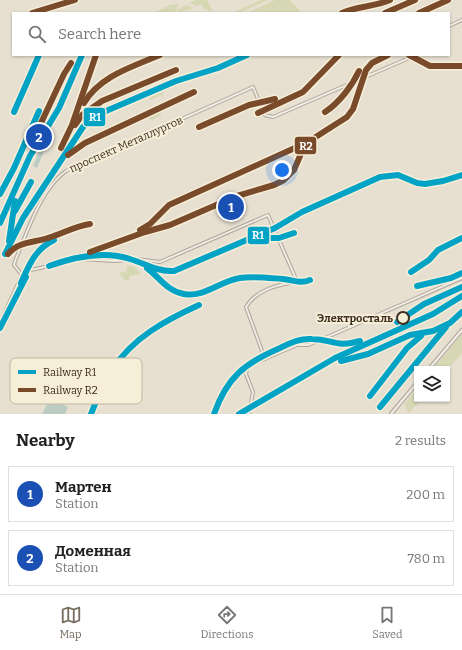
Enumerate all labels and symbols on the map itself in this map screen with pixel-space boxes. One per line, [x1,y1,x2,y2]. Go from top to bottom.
line badge: R1 [83,107,106,127]
text: R1 [89,111,101,124]
street label: проспект Металлургов [67,114,185,175]
pin: 2 [26,122,52,152]
line badge: R2 [294,136,317,155]
text: R2 [299,140,313,153]
your location [272,160,292,180]
pin: 1 [218,192,244,222]
line badge: R1 [247,226,270,245]
text: R1 [252,229,264,242]
marker: Электросталь [396,311,410,325]
place label: Электросталь [317,312,393,325]
legend [10,358,142,404]
text: Railway R1 [43,366,97,379]
text: Railway R2 [43,384,98,397]

